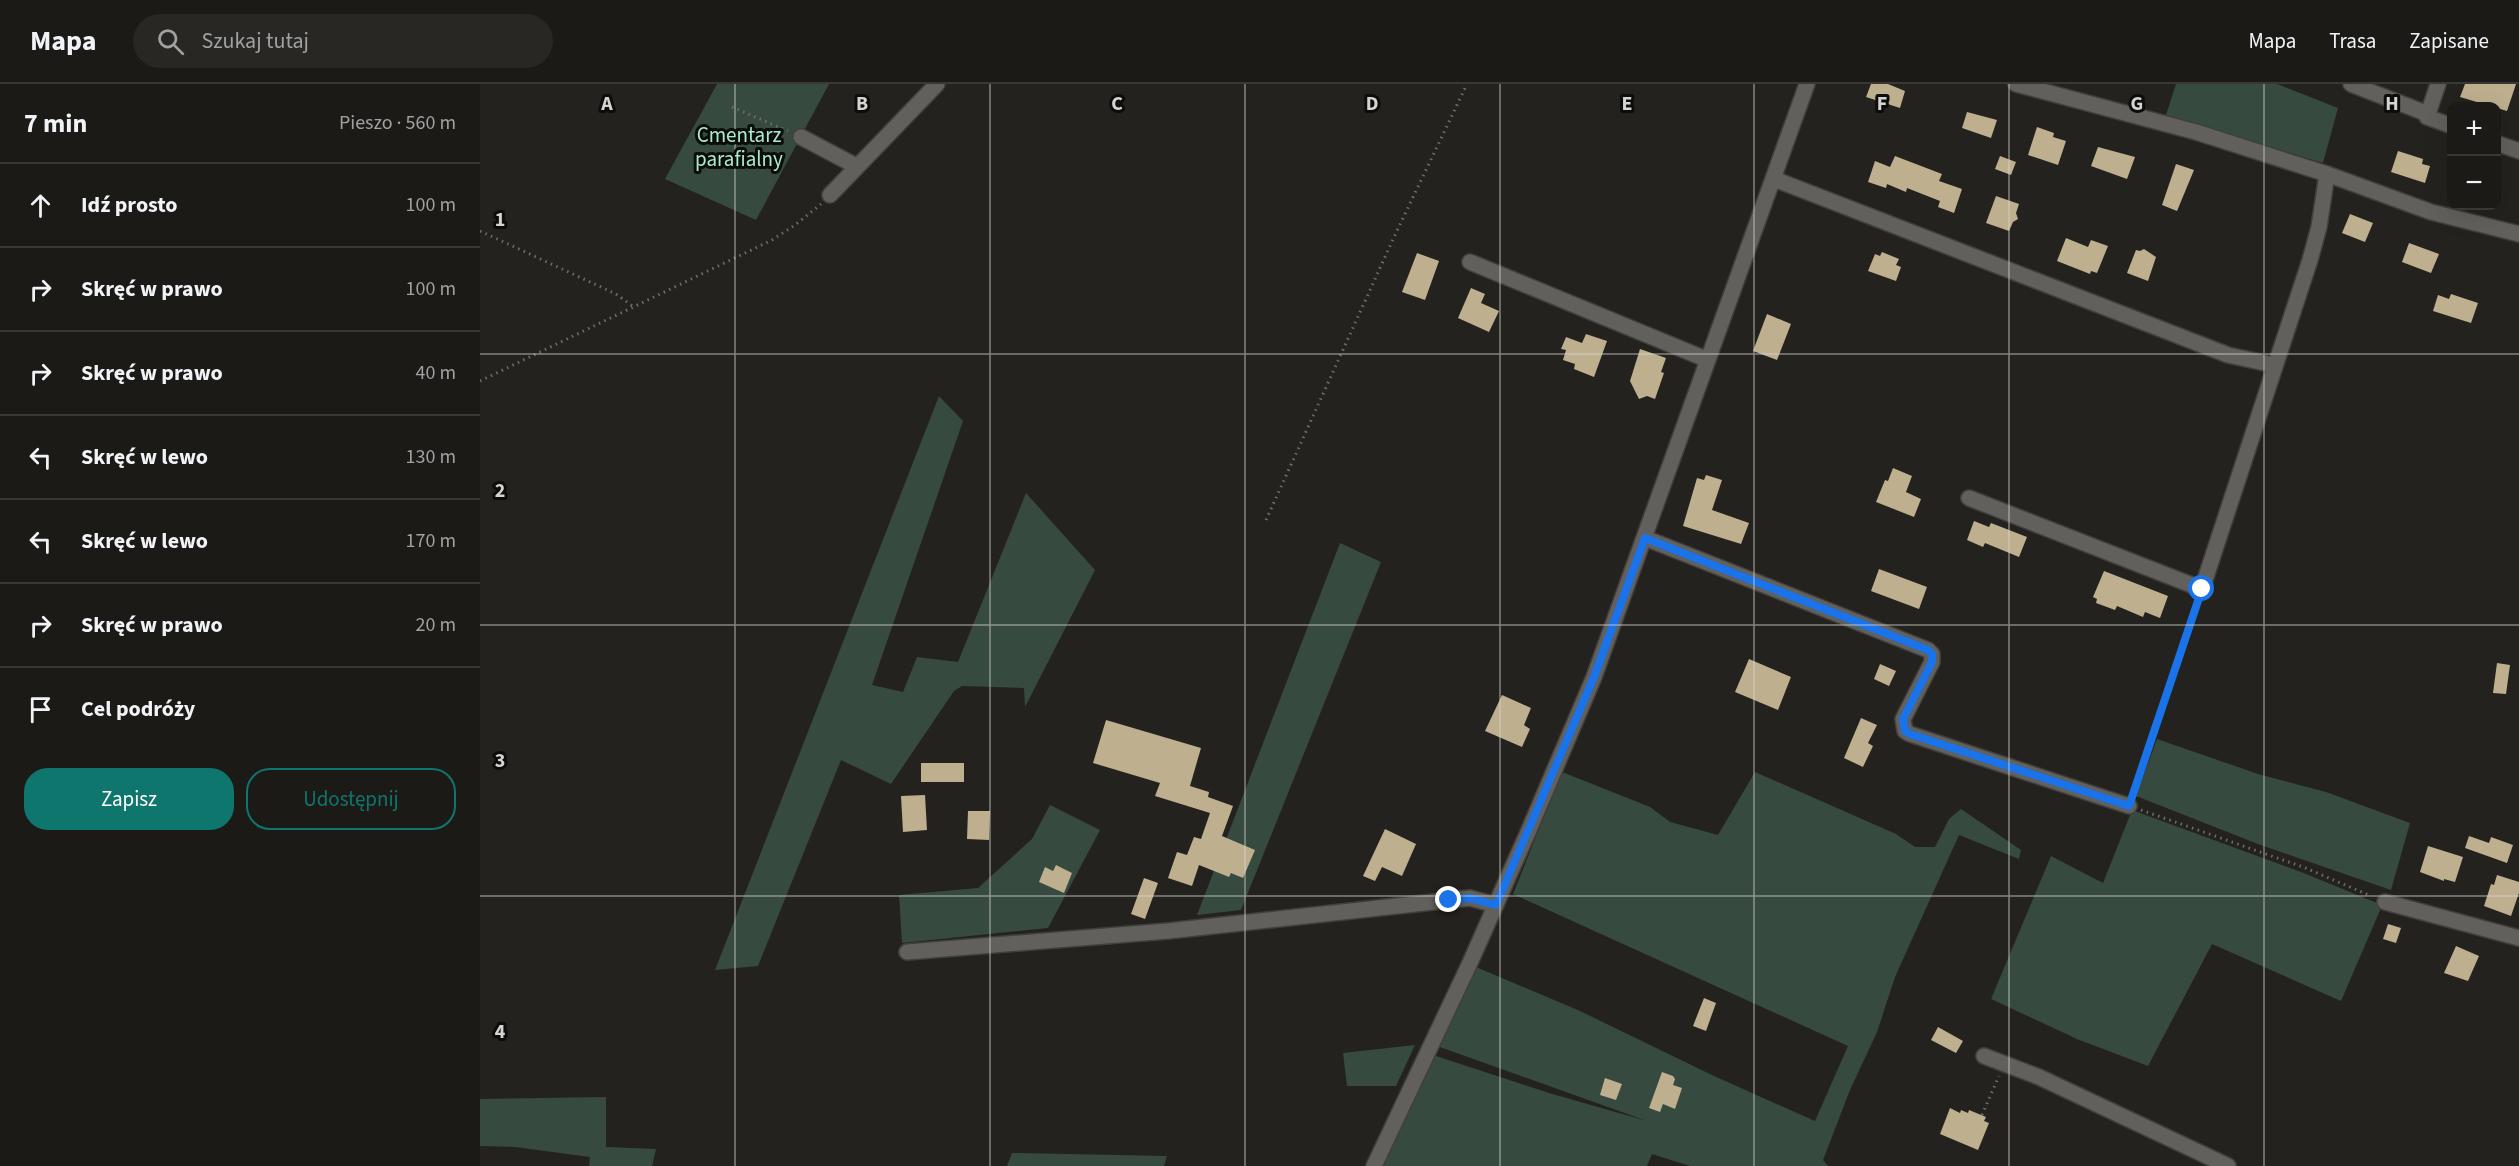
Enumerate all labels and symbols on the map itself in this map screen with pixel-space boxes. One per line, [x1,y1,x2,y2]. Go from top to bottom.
text: A [600,90,613,118]
text: B [856,90,868,118]
text: C [1111,90,1123,118]
text: D [1366,90,1378,118]
text: E [1622,90,1632,118]
text: F [1877,90,1887,118]
text: G [2131,90,2143,118]
text: H [2385,90,2399,118]
park label: Cmentarz parafialny [695,120,783,174]
text: 1 [495,206,505,234]
text: 2 [495,477,505,505]
route start [2188,575,2214,601]
text: 3 [495,747,505,775]
route end [1435,886,1461,912]
text: 4 [495,1018,506,1046]

